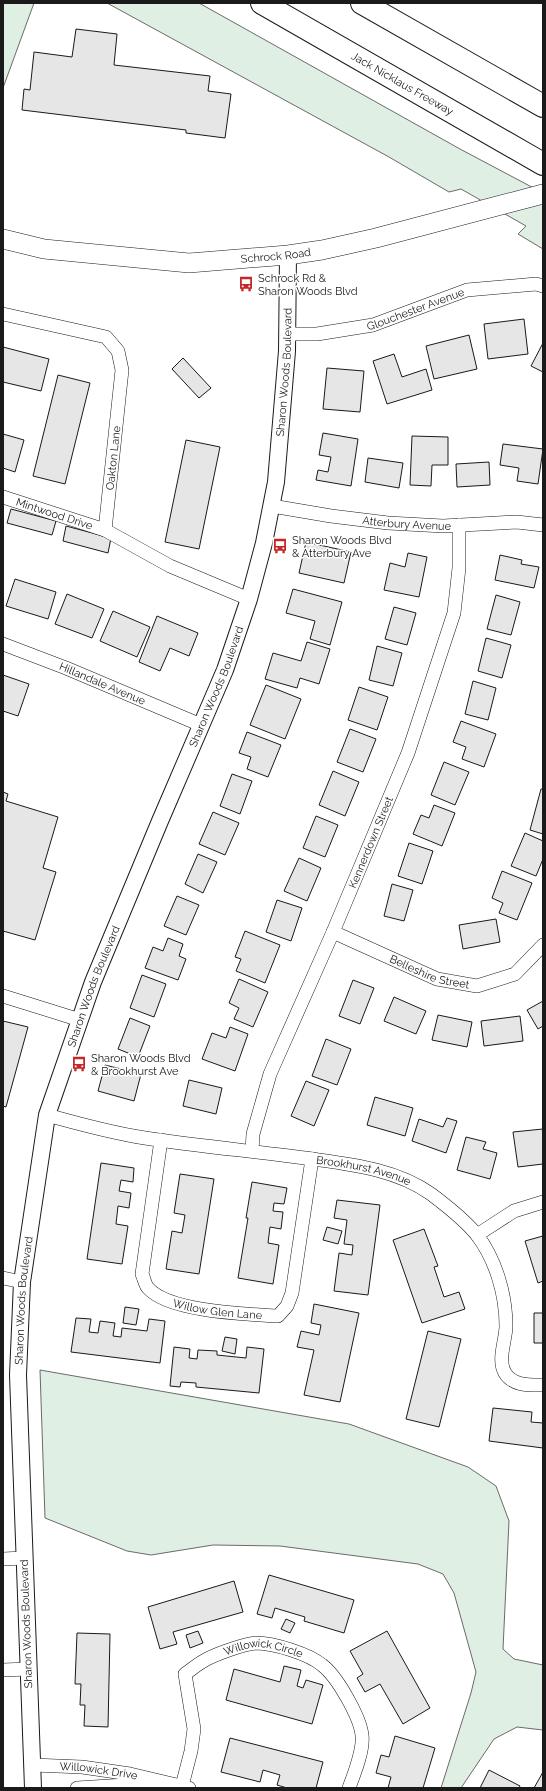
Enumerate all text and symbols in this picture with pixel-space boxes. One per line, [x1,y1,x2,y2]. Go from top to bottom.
street label: Jack Nicklaus Freeway [349,50,456,118]
street label: Schrock Road [240,246,312,266]
place label: Schrock Rd & Sharon Woods Blvd [258,272,358,298]
bus stop icon: Schrock Rd & Sharon Woods Blvd [237,275,255,293]
street label: Glouchester Avenue [366,285,467,333]
street label: Sharon Woods Boulevard [274,308,294,437]
street label: Oakton Lane [104,425,123,491]
street label: Mintwood Drive [14,496,95,533]
street label: Atterbury Avenue [362,514,452,533]
place label: Sharon Woods Blvd & Atterbury Ave [292,534,392,560]
bus stop icon: Sharon Woods Blvd & Atterbury Ave [271,537,289,555]
street label: Sharon Woods Boulevard [187,625,246,749]
street label: Hillandale Avenue [57,660,148,708]
street label: Kennerdown Street [346,794,396,890]
street label: Sharon Woods Boulevard [65,924,123,1049]
street label: Belleshire Street [388,952,471,992]
place label: Sharon Woods Blvd & Brookhurst Ave [91,1052,191,1078]
bus stop icon: Sharon Woods Blvd & Brookhurst Ave [70,1055,88,1073]
street label: Brookhurst Avenue [315,1154,413,1188]
street label: Sharon Woods Boulevard [12,1235,36,1365]
street label: Willow Glen Lane [171,1297,263,1322]
street label: Sharon Woods Boulevard [18,1559,35,1689]
street label: Willowick Circle [222,1637,305,1661]
street label: Willowick Drive [59,1760,139,1783]

